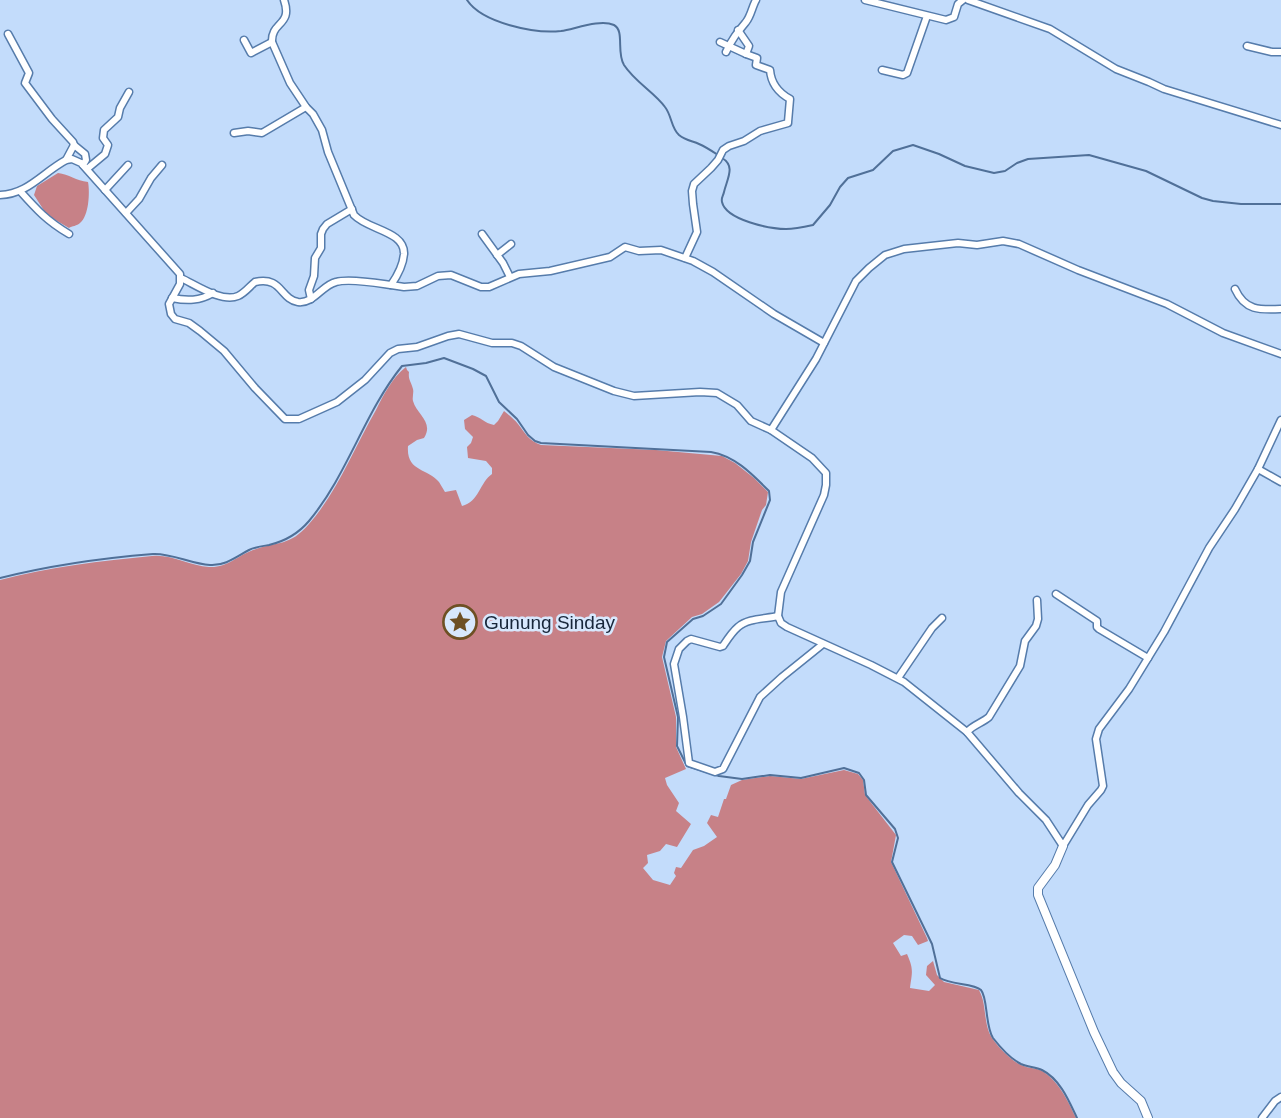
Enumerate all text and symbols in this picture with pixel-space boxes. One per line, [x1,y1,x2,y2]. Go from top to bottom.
place icon: Gunung Sinday [441,603,479,641]
place label: Gunung Sinday [484,612,615,633]

